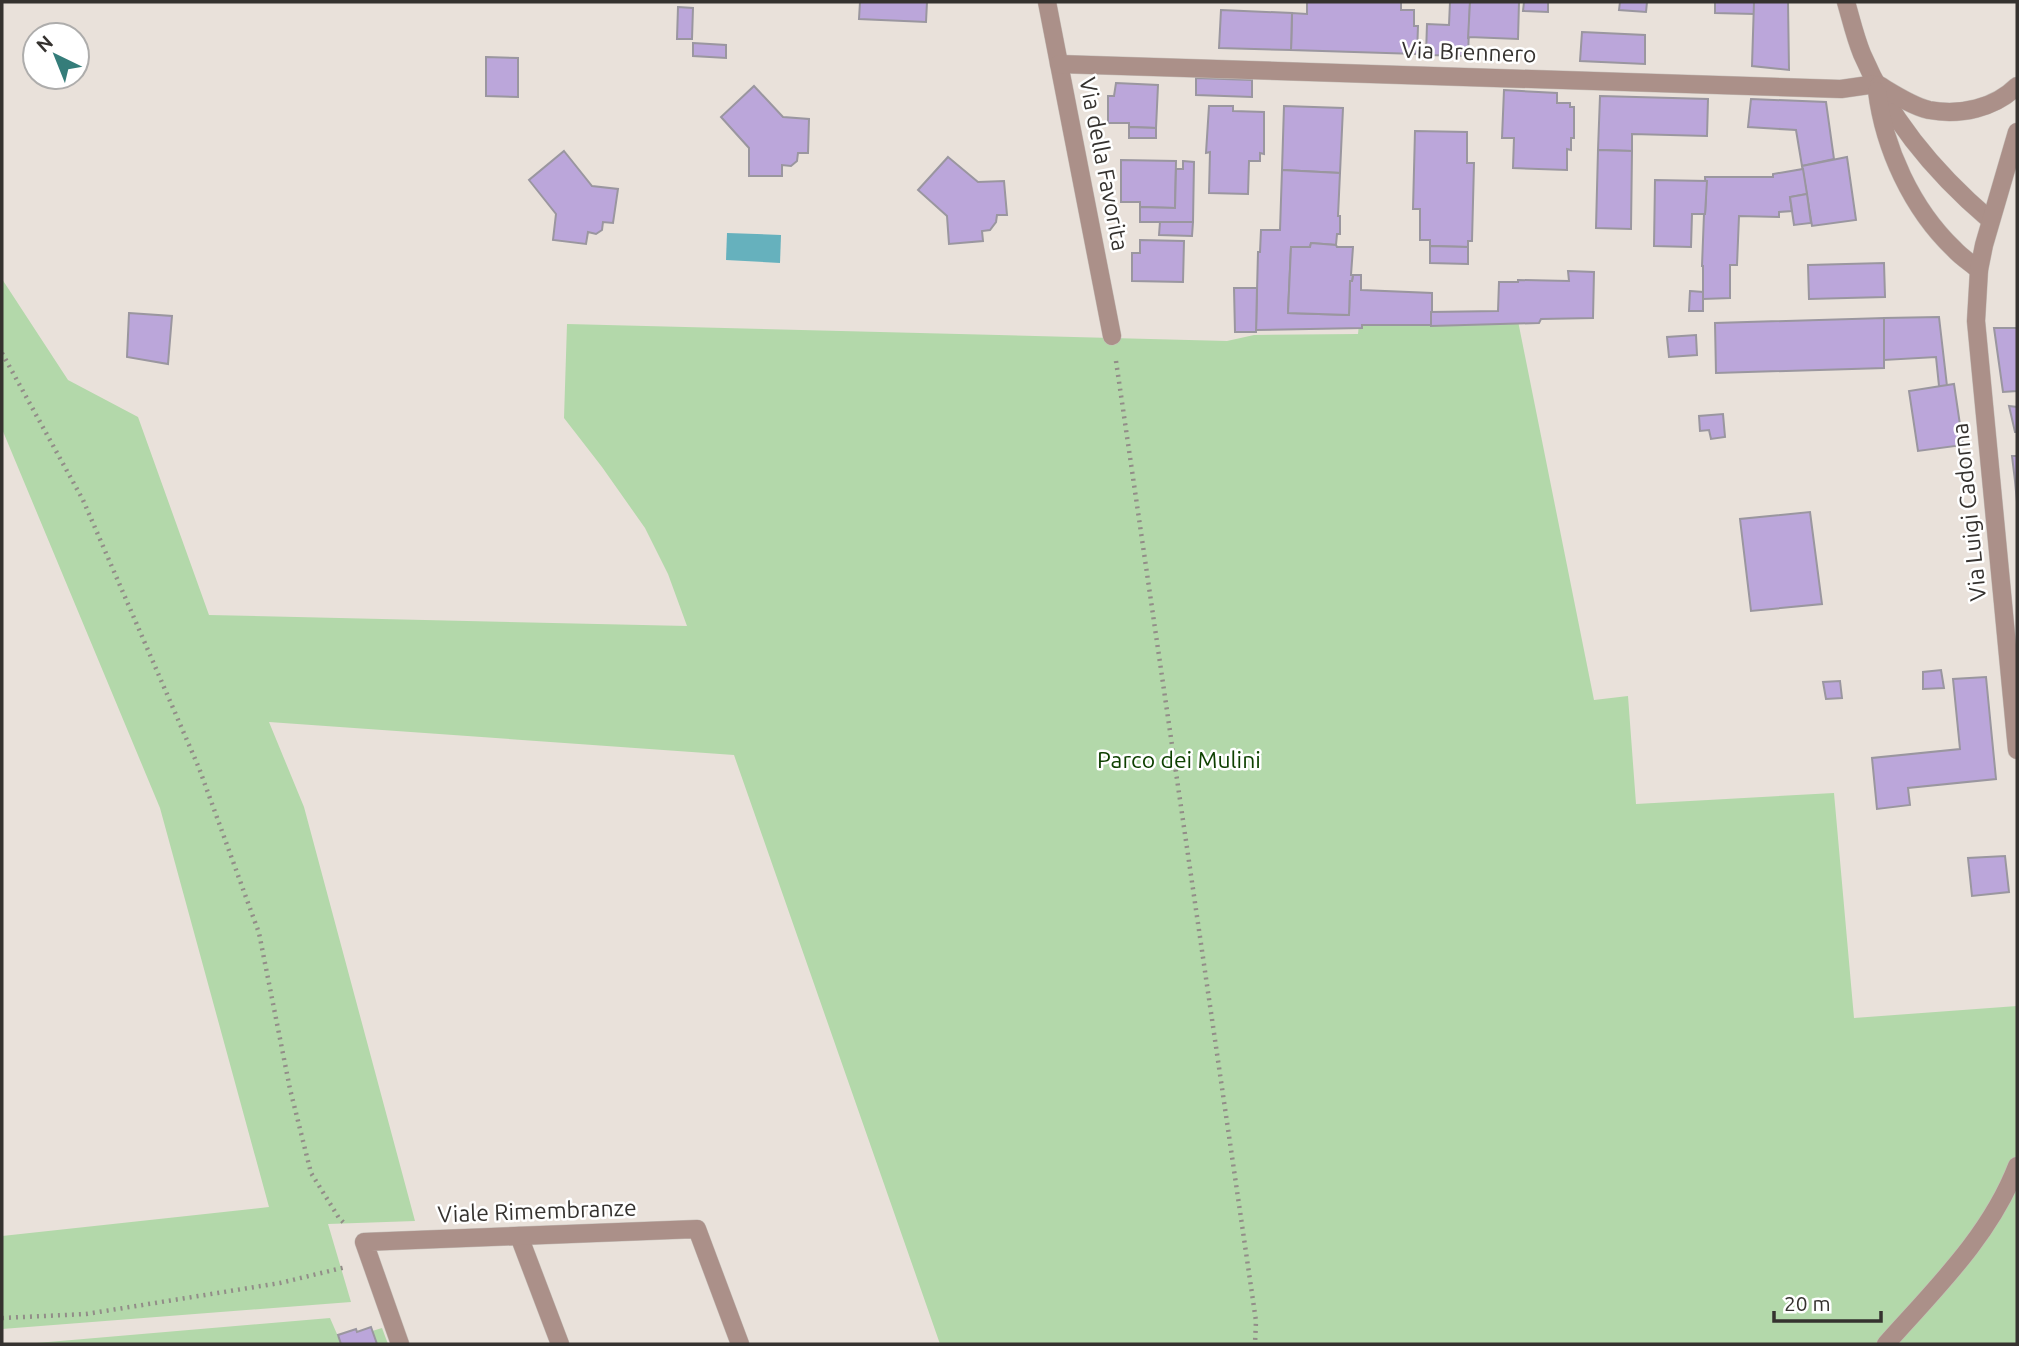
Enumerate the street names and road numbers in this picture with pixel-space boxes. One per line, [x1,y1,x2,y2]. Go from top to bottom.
street label: Via Brennero [1401,37,1537,66]
street label: Via della Favorita [1075,75,1134,253]
street label: Via Luigi Cadorna [1947,422,1990,602]
street label: Viale Rimembranze [437,1195,637,1226]

